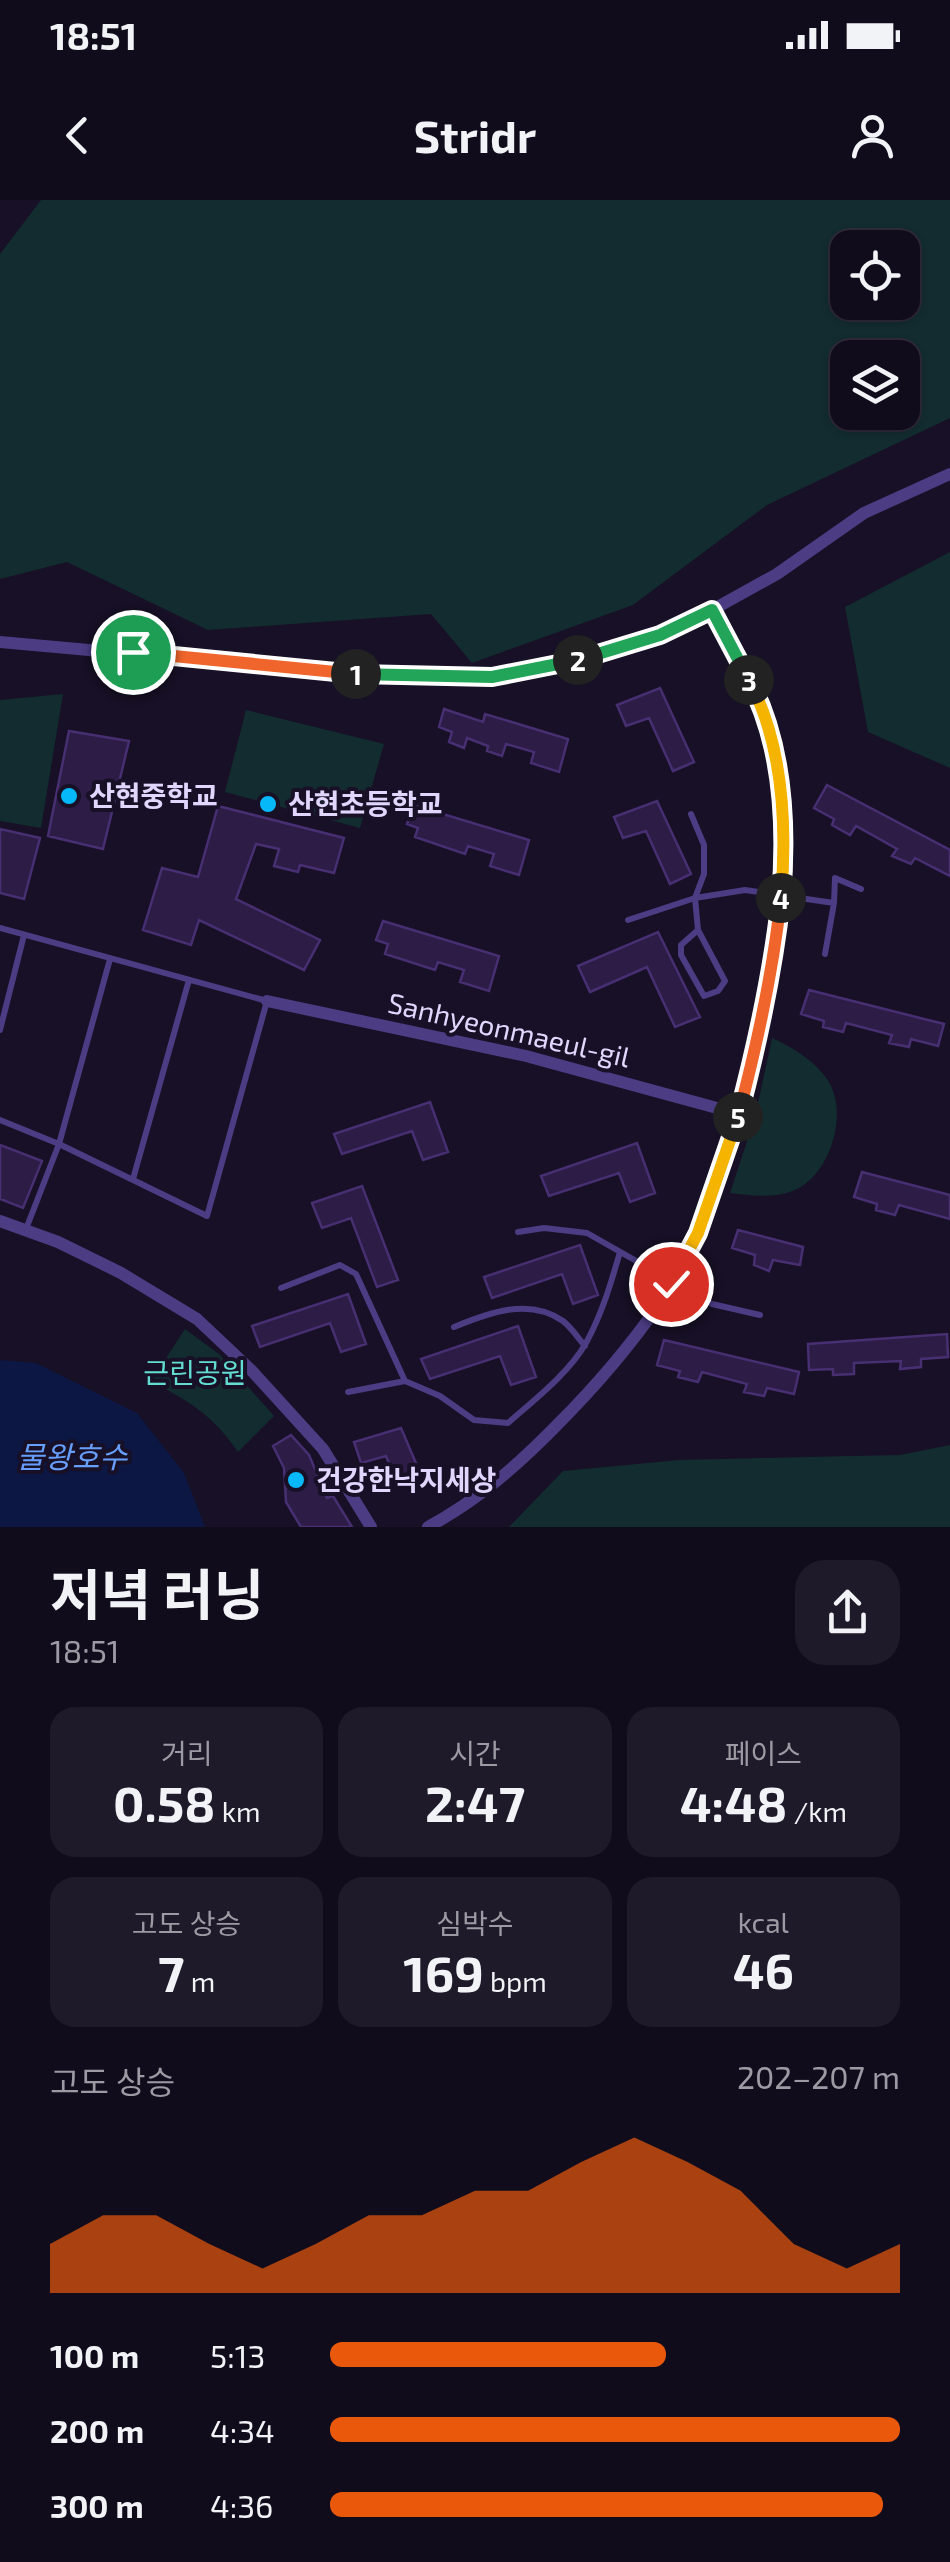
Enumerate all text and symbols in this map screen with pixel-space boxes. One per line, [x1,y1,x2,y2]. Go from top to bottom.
text: 18:51 [50,12,137,58]
icon: back [50,108,105,163]
text: Stridr [414,108,536,162]
icon: person [845,108,900,163]
map controls [830,230,920,430]
button: locate [830,230,920,320]
button: layers [830,340,920,430]
pin [91,610,176,695]
icon: arrive [106,625,161,680]
pin: 2 [553,635,603,685]
text: 2 [570,643,586,677]
pin: 1 [331,649,381,699]
pin: 3 [724,655,774,705]
text: 1 [350,657,362,691]
text: 3 [741,663,757,697]
place label: 산현중학교 [89,778,218,812]
marker: 산현중학교 [58,785,80,807]
place label: 산현초등학교 [288,786,443,820]
marker: 산현초등학교 [257,793,279,815]
pin: 4 [756,873,806,923]
text: 4 [772,881,790,915]
street label: Sanhyeonmaeul-gil [385,985,634,1074]
pin: 5 [713,1092,763,1142]
text: 5 [730,1100,746,1134]
pin [629,1242,714,1327]
icon: check [644,1257,699,1312]
park label: 근린공원 [143,1355,247,1389]
water label: 물왕호수 [17,1438,129,1474]
place label: 건강한낙지세상 [316,1462,496,1496]
marker: 건강한낙지세상 [285,1469,307,1491]
text: 저녁 러닝 [50,1560,264,1626]
button: share [795,1560,900,1665]
text: 18:51 [50,1631,120,1669]
text: 거리 [161,1736,212,1770]
text: 시간 [449,1736,501,1770]
text: 페이스 [725,1736,802,1770]
text: 0.58 [113,1772,215,1832]
text: 2:47 [425,1772,525,1832]
text: 4:48 [680,1772,787,1832]
text: km [215,1794,260,1828]
text: /km [787,1794,847,1828]
text: kcal [738,1905,789,1939]
text: 고도 상승 [132,1906,241,1940]
text: 심박수 [436,1906,514,1940]
text: 46 [733,1939,794,1999]
text: 7 [158,1942,184,2002]
text: 169 [403,1942,484,2002]
text: m [184,1964,215,1998]
text: bpm [484,1964,547,1998]
text: 202–207 m [737,2057,900,2095]
text: 고도 상승 [50,2062,175,2100]
text: 100 m [50,2336,139,2374]
text: 5:13 [210,2336,265,2374]
text: 200 m [50,2411,144,2449]
text: 4:34 [210,2411,275,2449]
text: 300 m [50,2486,144,2524]
text: 4:36 [210,2486,273,2524]

